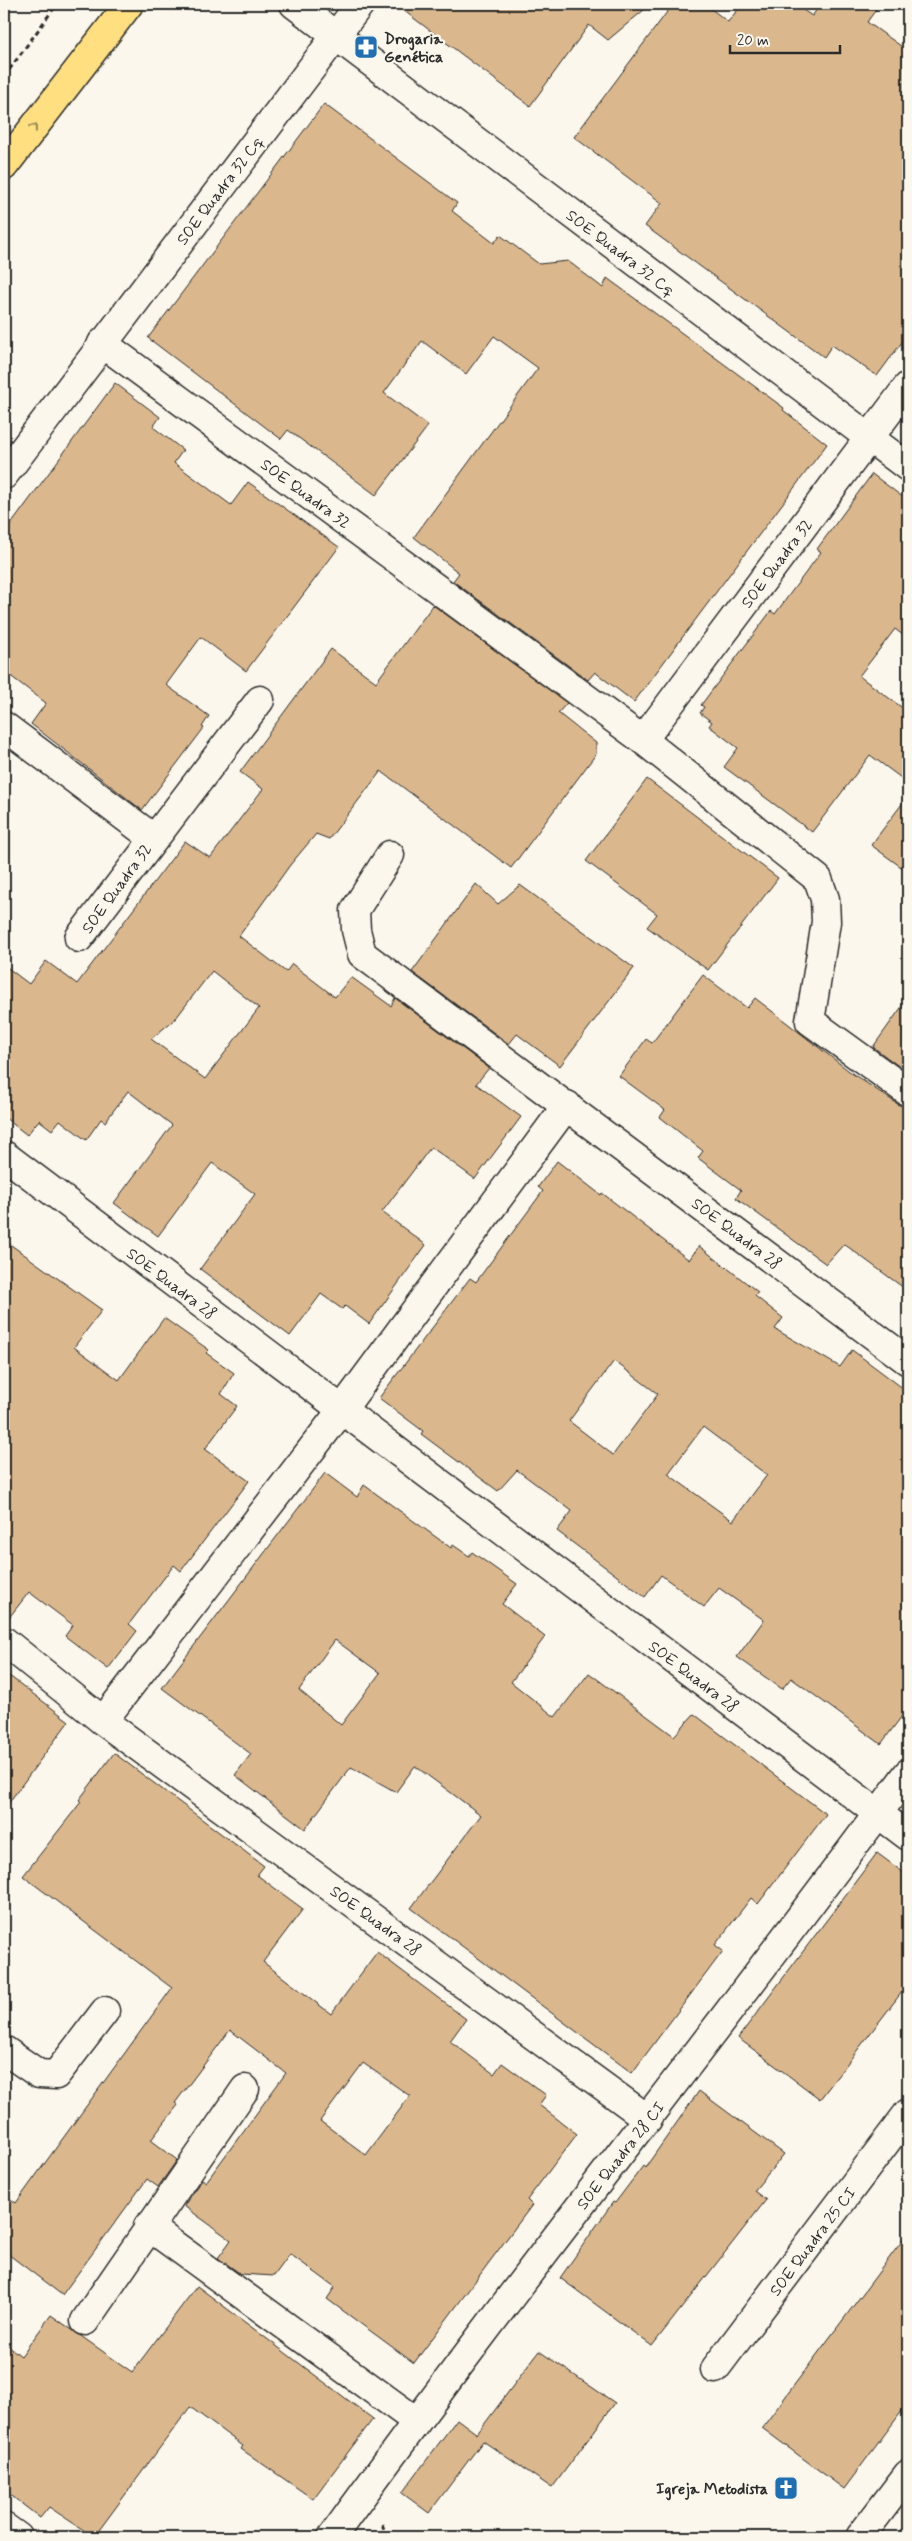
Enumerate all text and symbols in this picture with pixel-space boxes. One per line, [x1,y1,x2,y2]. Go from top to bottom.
scale bar [730,22,840,54]
place label: Drogaria Genética [384,29,443,68]
text: 20 m [737,31,769,51]
pharmacy icon: Drogaria Genética [353,34,379,60]
one-way arrow [28,124,36,133]
street label: SOE Quadra 32 Cq [172,132,268,250]
street label: SOE Quadra 32 Cq [561,205,679,301]
street label: SOE Quadra 32 [256,454,354,534]
street label: SOE Quadra 32 [737,515,818,613]
street label: SOE Quadra 32 [77,840,157,938]
street label: SOE Quadra 28 [687,1194,785,1275]
street label: SOE Quadra 28 [122,1244,220,1325]
street label: SOE Quadra 28 [644,1637,742,1718]
street label: SOE Quadra 28 [326,1881,425,1961]
street label: SOE Quadra 28 CI [572,2098,670,2214]
street label: SOE Quadra 25 CI [765,2183,861,2301]
church icon: Igreja Metodista [773,2475,799,2501]
place label: Igreja Metodista [656,2479,768,2501]

